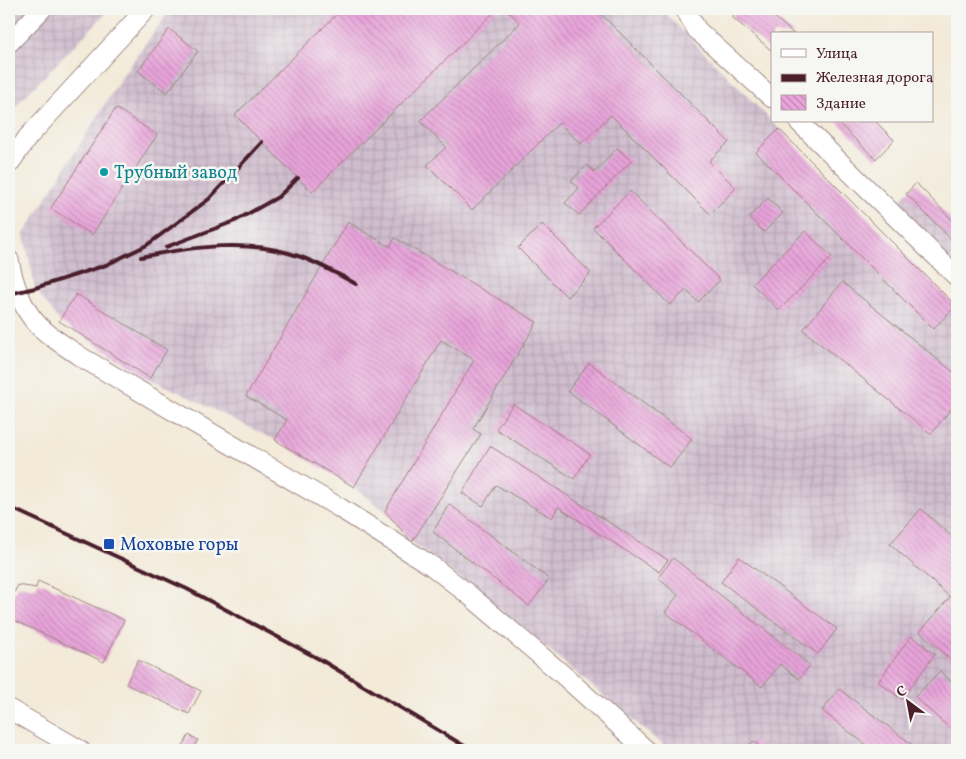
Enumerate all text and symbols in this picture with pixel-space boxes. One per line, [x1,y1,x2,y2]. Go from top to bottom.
legend [771,32,934,122]
text: Улица [816,44,858,65]
text: Железная дорога [816,68,933,89]
text: Здание [816,94,866,115]
place label: Трубный завод [114,161,237,186]
marker: Трубный завод [98,166,110,178]
place label: Моховые горы [120,533,239,558]
marker: Моховые горы [102,537,116,551]
north arrow [884,676,934,726]
text: С [893,682,911,703]

